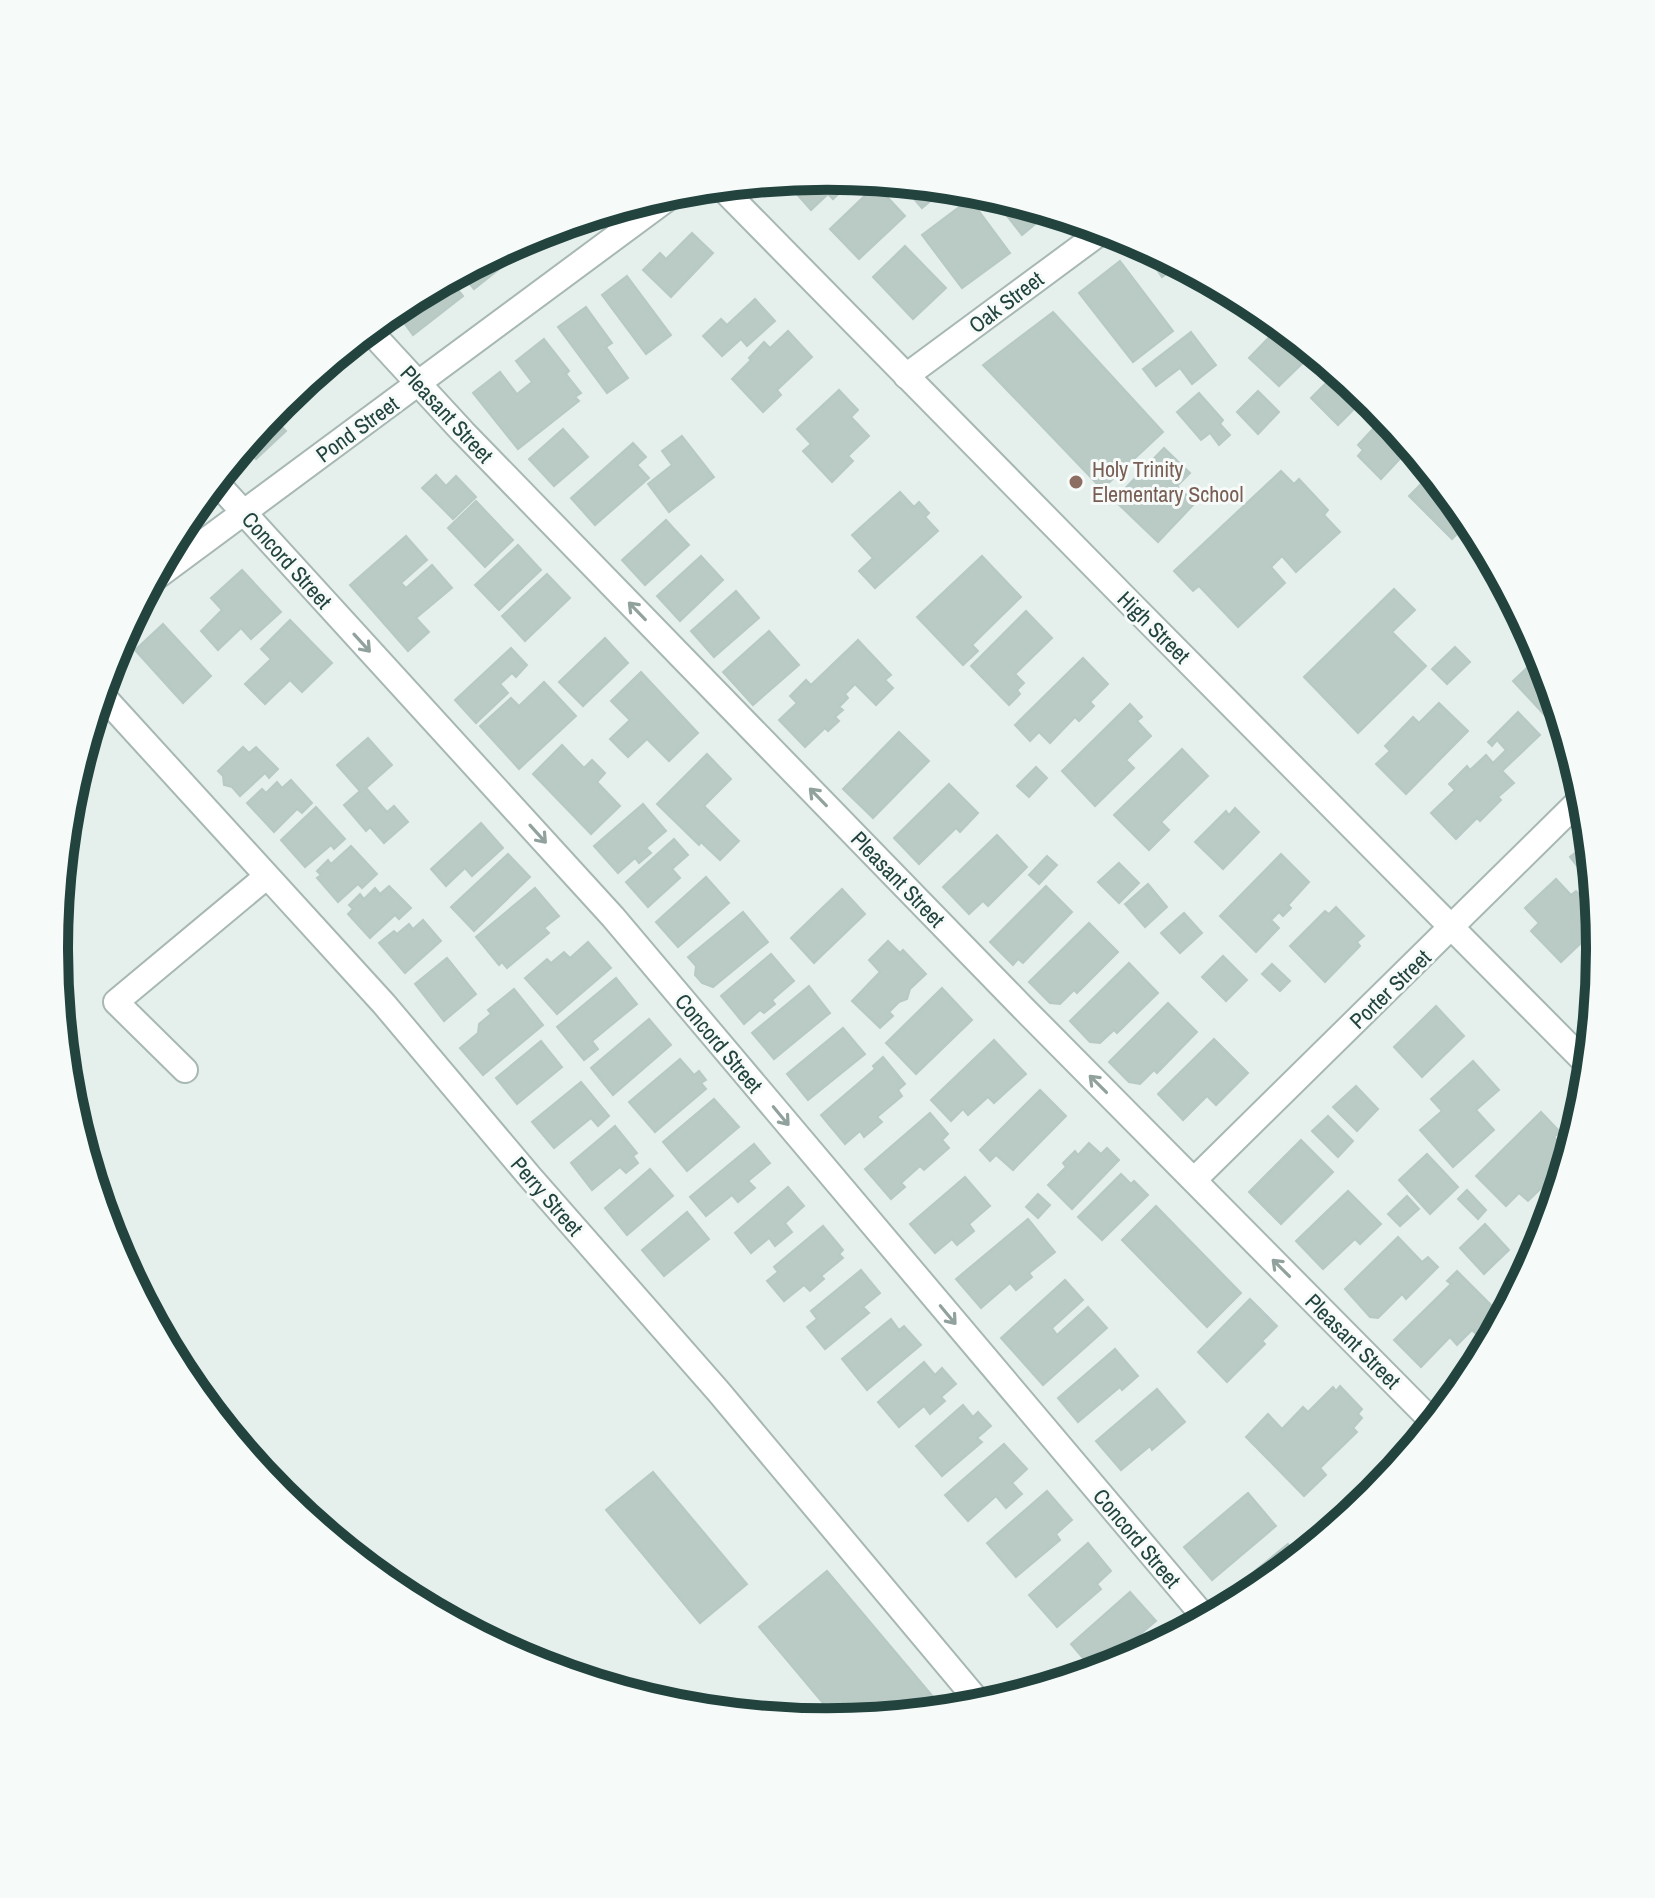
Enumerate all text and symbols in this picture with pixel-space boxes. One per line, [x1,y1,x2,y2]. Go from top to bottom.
street label: Oak Street [963,264,1049,340]
street label: Pleasant Street [394,359,500,469]
street label: Pond Street [310,389,404,469]
place label: Holy Trinity Elementary School [1092,454,1243,509]
marker: Holy Trinity Elementary School [1067,473,1085,491]
street label: Concord Street [235,505,339,615]
street label: High Street [1111,584,1197,670]
one-way arrow [628,602,647,621]
one-way arrow [353,632,371,652]
one-way arrow [809,787,828,807]
one-way arrow [528,824,546,844]
street label: Pleasant Street [844,824,952,934]
street label: Porter Street [1343,943,1437,1035]
street label: Concord Street [669,987,769,1099]
one-way arrow [1088,1074,1107,1094]
one-way arrow [772,1105,790,1126]
street label: Perry Street [504,1150,590,1242]
one-way arrow [1272,1259,1291,1278]
street label: Pleasant Street [1299,1287,1407,1395]
one-way arrow [939,1304,957,1324]
street label: Concord Street [1087,1482,1187,1594]

